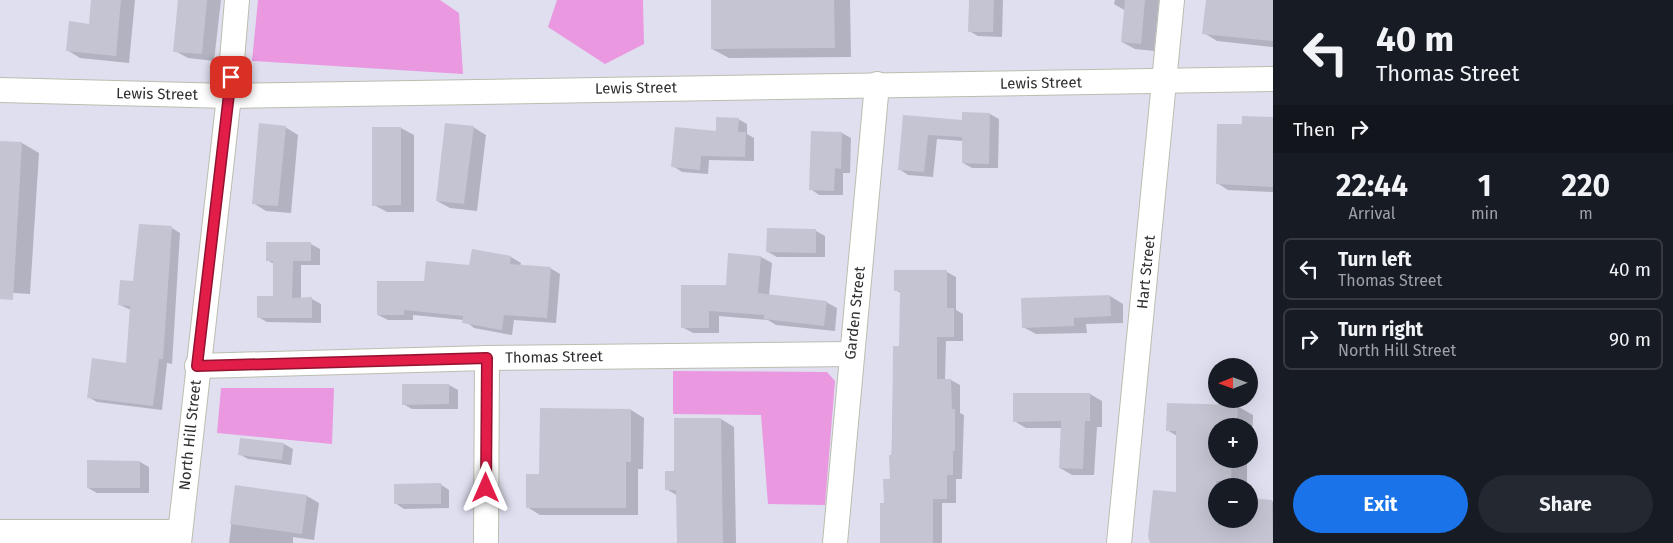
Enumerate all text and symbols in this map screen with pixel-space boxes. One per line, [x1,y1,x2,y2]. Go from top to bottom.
text: 40 m [1376,18,1454,60]
icon: left [1293,20,1358,85]
pin [210,56,252,98]
text: Thomas Street [1376,60,1520,87]
icon: arrive [217,63,245,91]
street label: Lewis Street [1000,73,1083,93]
street label: Lewis Street [595,78,678,98]
street label: Lewis Street [116,84,199,104]
icon: right [1345,115,1373,143]
text: Then [1293,118,1335,141]
text: 22:44 [1336,168,1408,204]
text: 1 [1478,168,1492,204]
text: 220 [1561,168,1610,204]
text: Arrival [1349,204,1395,223]
text: min [1471,204,1499,223]
text: m [1579,204,1593,223]
street label: Hart Street [1133,234,1159,310]
text: Turn left [1338,248,1412,271]
icon: left [1295,255,1323,283]
text: 40 m [1609,258,1651,281]
street label: Garden Street [841,265,869,360]
text: Thomas Street [1338,271,1442,290]
text: Turn right [1338,318,1423,341]
icon: right [1295,325,1323,353]
text: 90 m [1609,328,1651,351]
text: North Hill Street [1338,341,1456,360]
street label: Thomas Street [505,347,604,367]
north arrow [1208,358,1258,408]
map controls [1208,358,1258,528]
street label: North Hill Street [175,378,205,491]
button: + [1208,418,1258,468]
position arrow [459,461,511,513]
button: Exit [1293,475,1468,533]
button: Share [1478,475,1653,533]
button: − [1208,478,1258,528]

